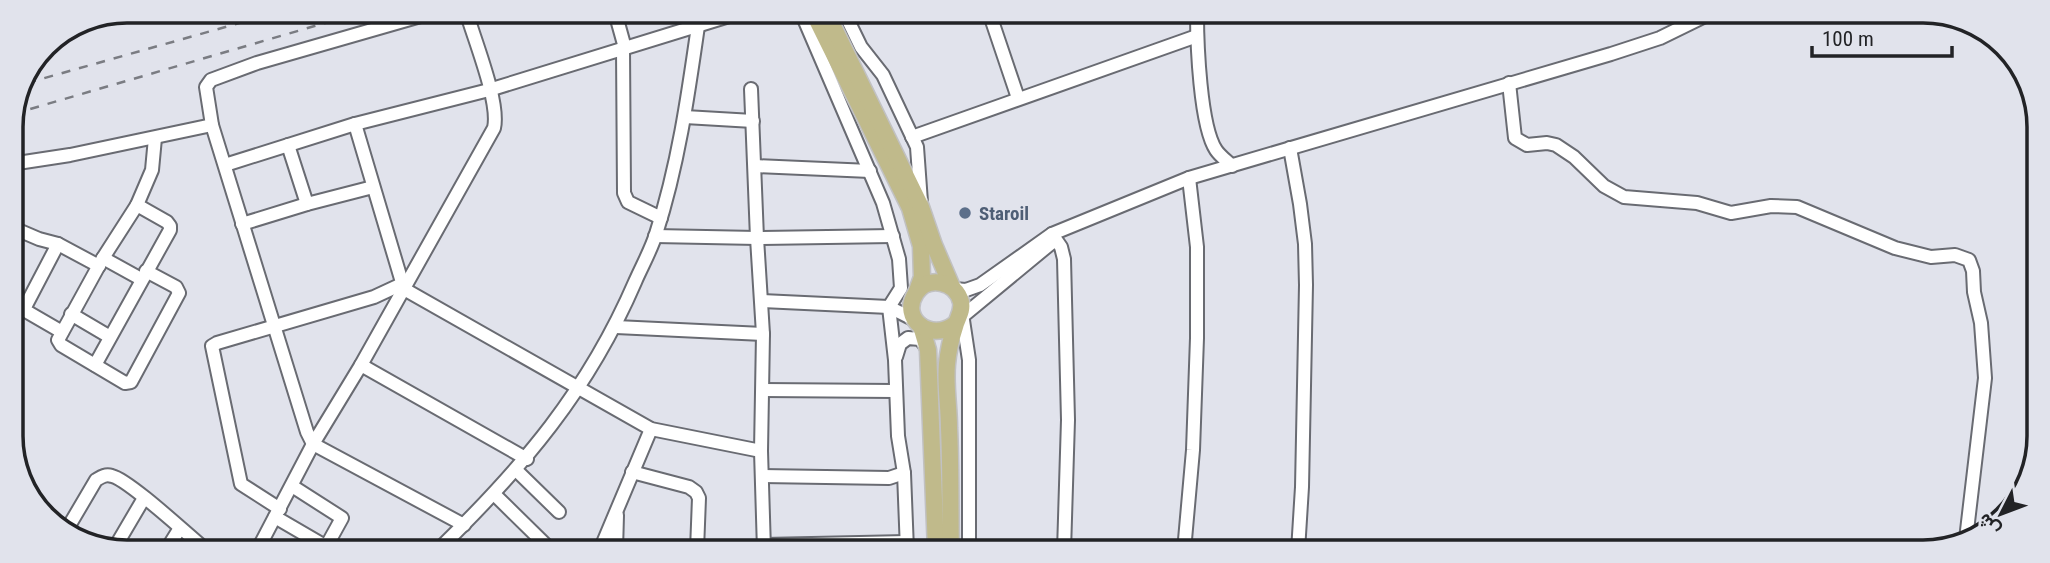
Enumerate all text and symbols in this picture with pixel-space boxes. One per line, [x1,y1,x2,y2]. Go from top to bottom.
scale bar [1812,14,1952,58]
text: 100 m [1822,27,1874,51]
place label: Staroil [979,202,1029,225]
marker: Staroil [957,205,973,221]
north arrow [1966,479,2036,549]
text: ش [1972,509,2005,541]

